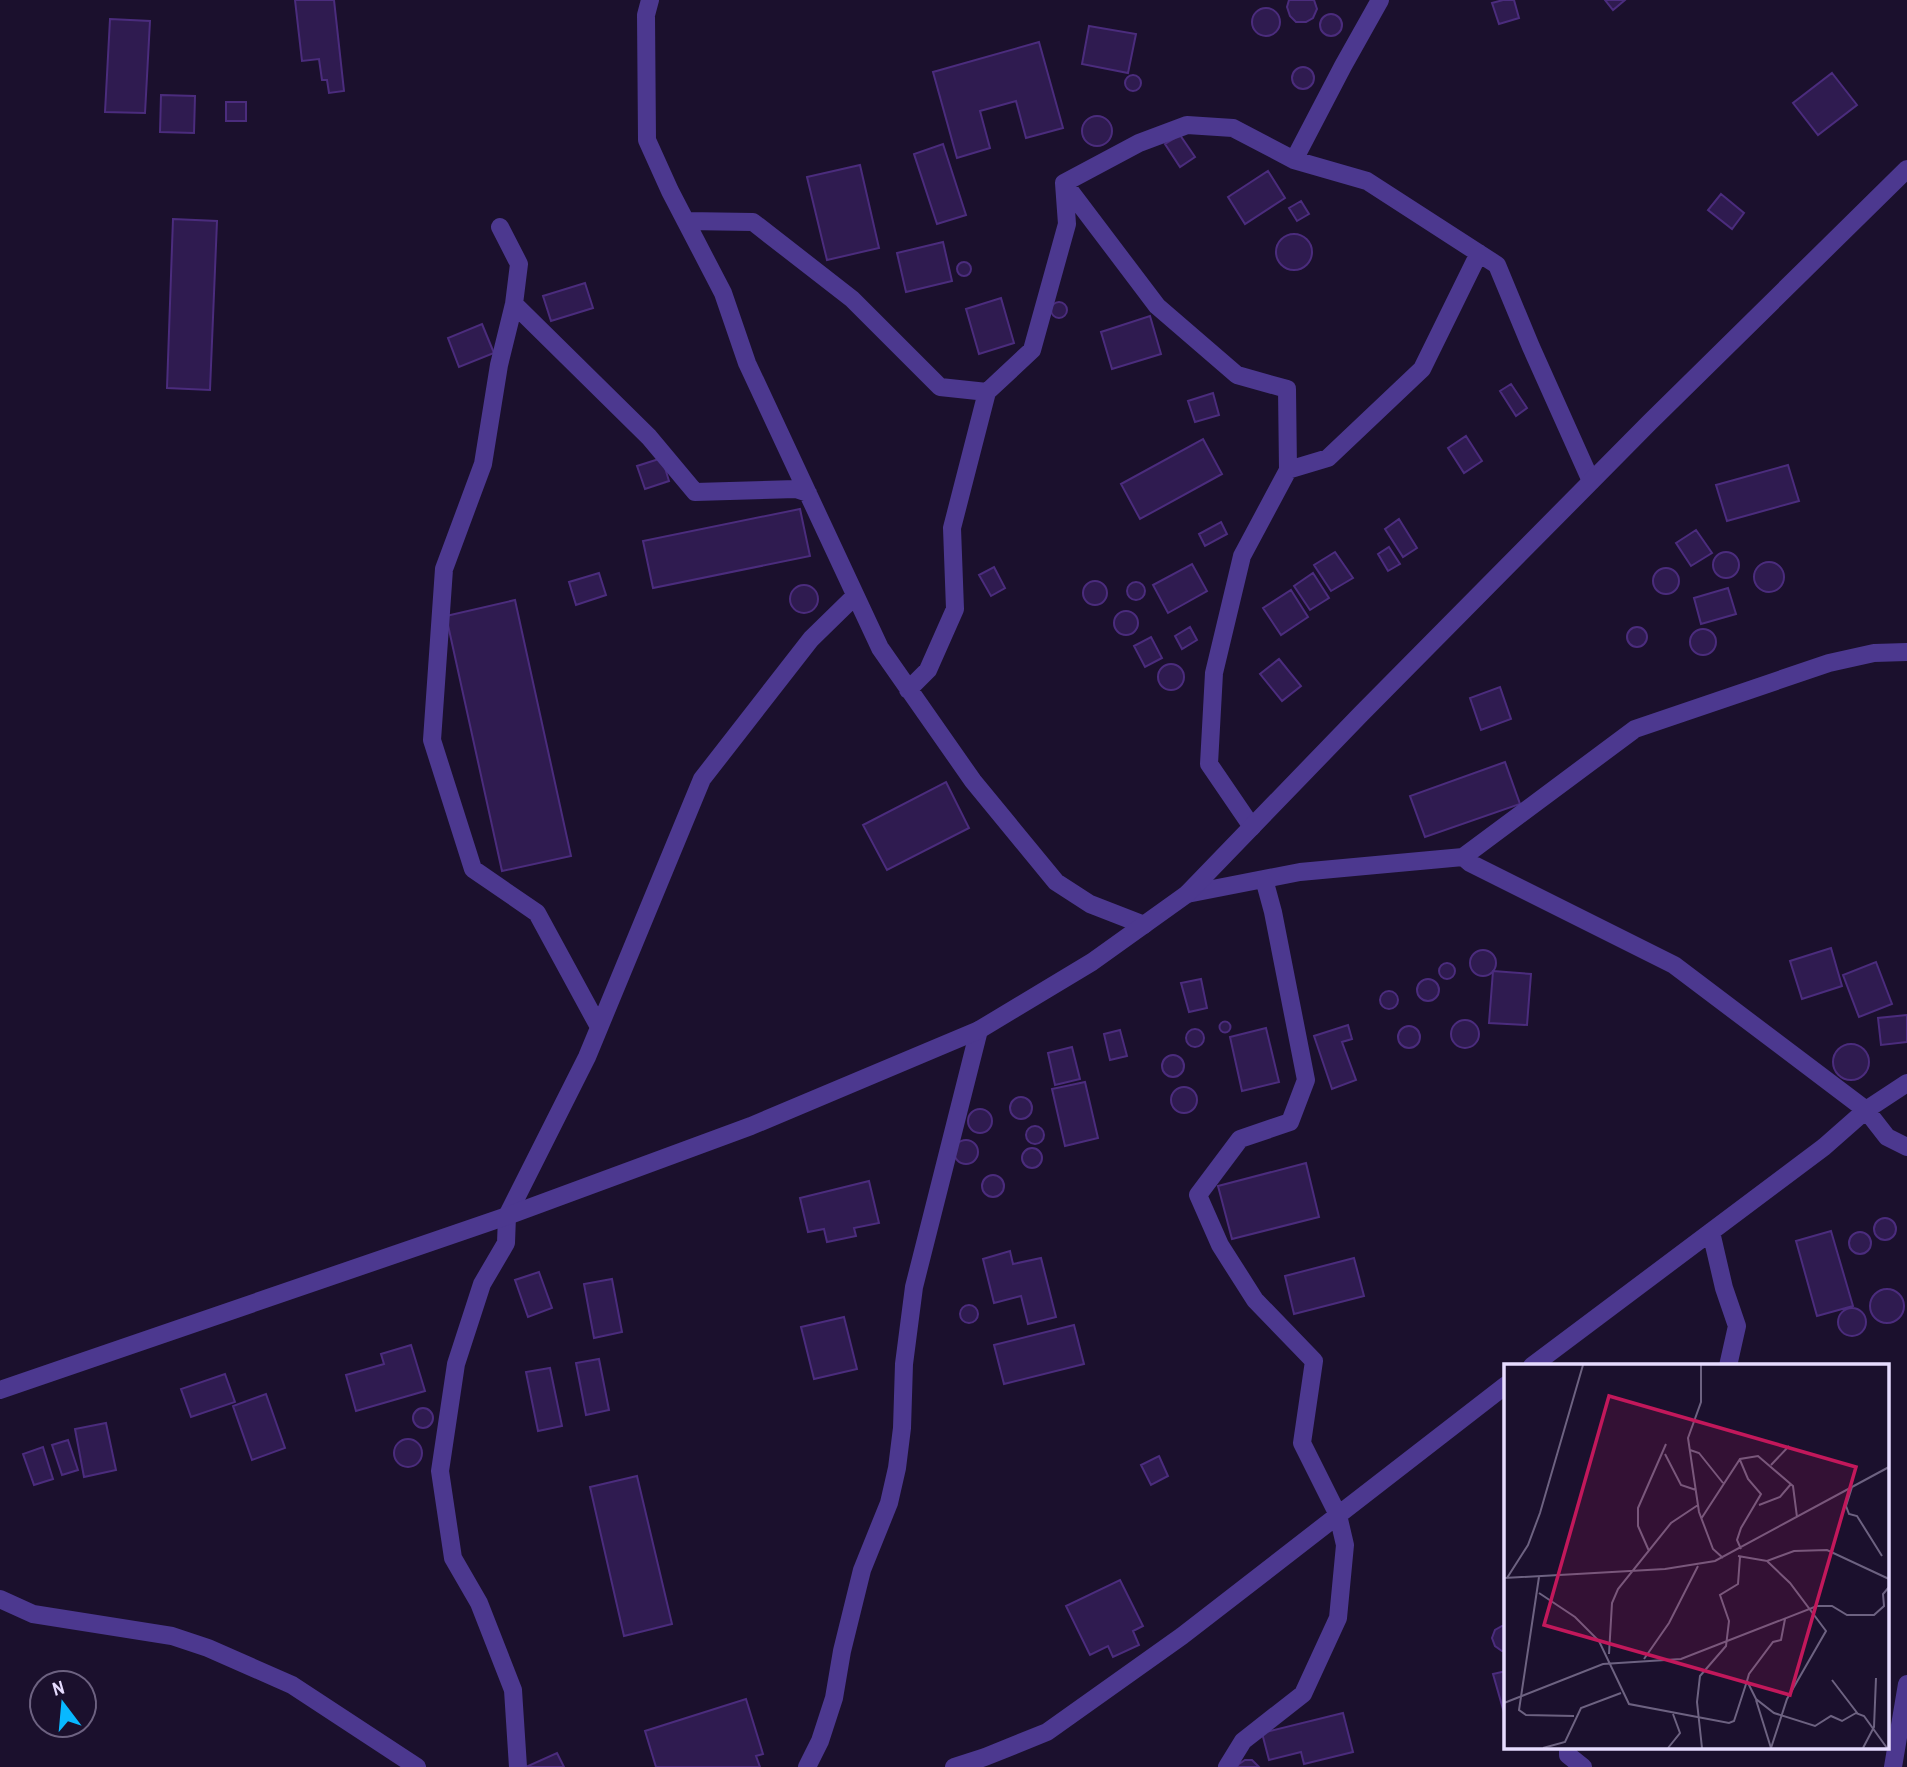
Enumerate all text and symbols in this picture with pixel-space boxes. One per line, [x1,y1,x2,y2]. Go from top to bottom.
inset map [1504,1364,1890,1750]
north arrow [28,1669,98,1739]
text: N [49,1674,67,1702]

